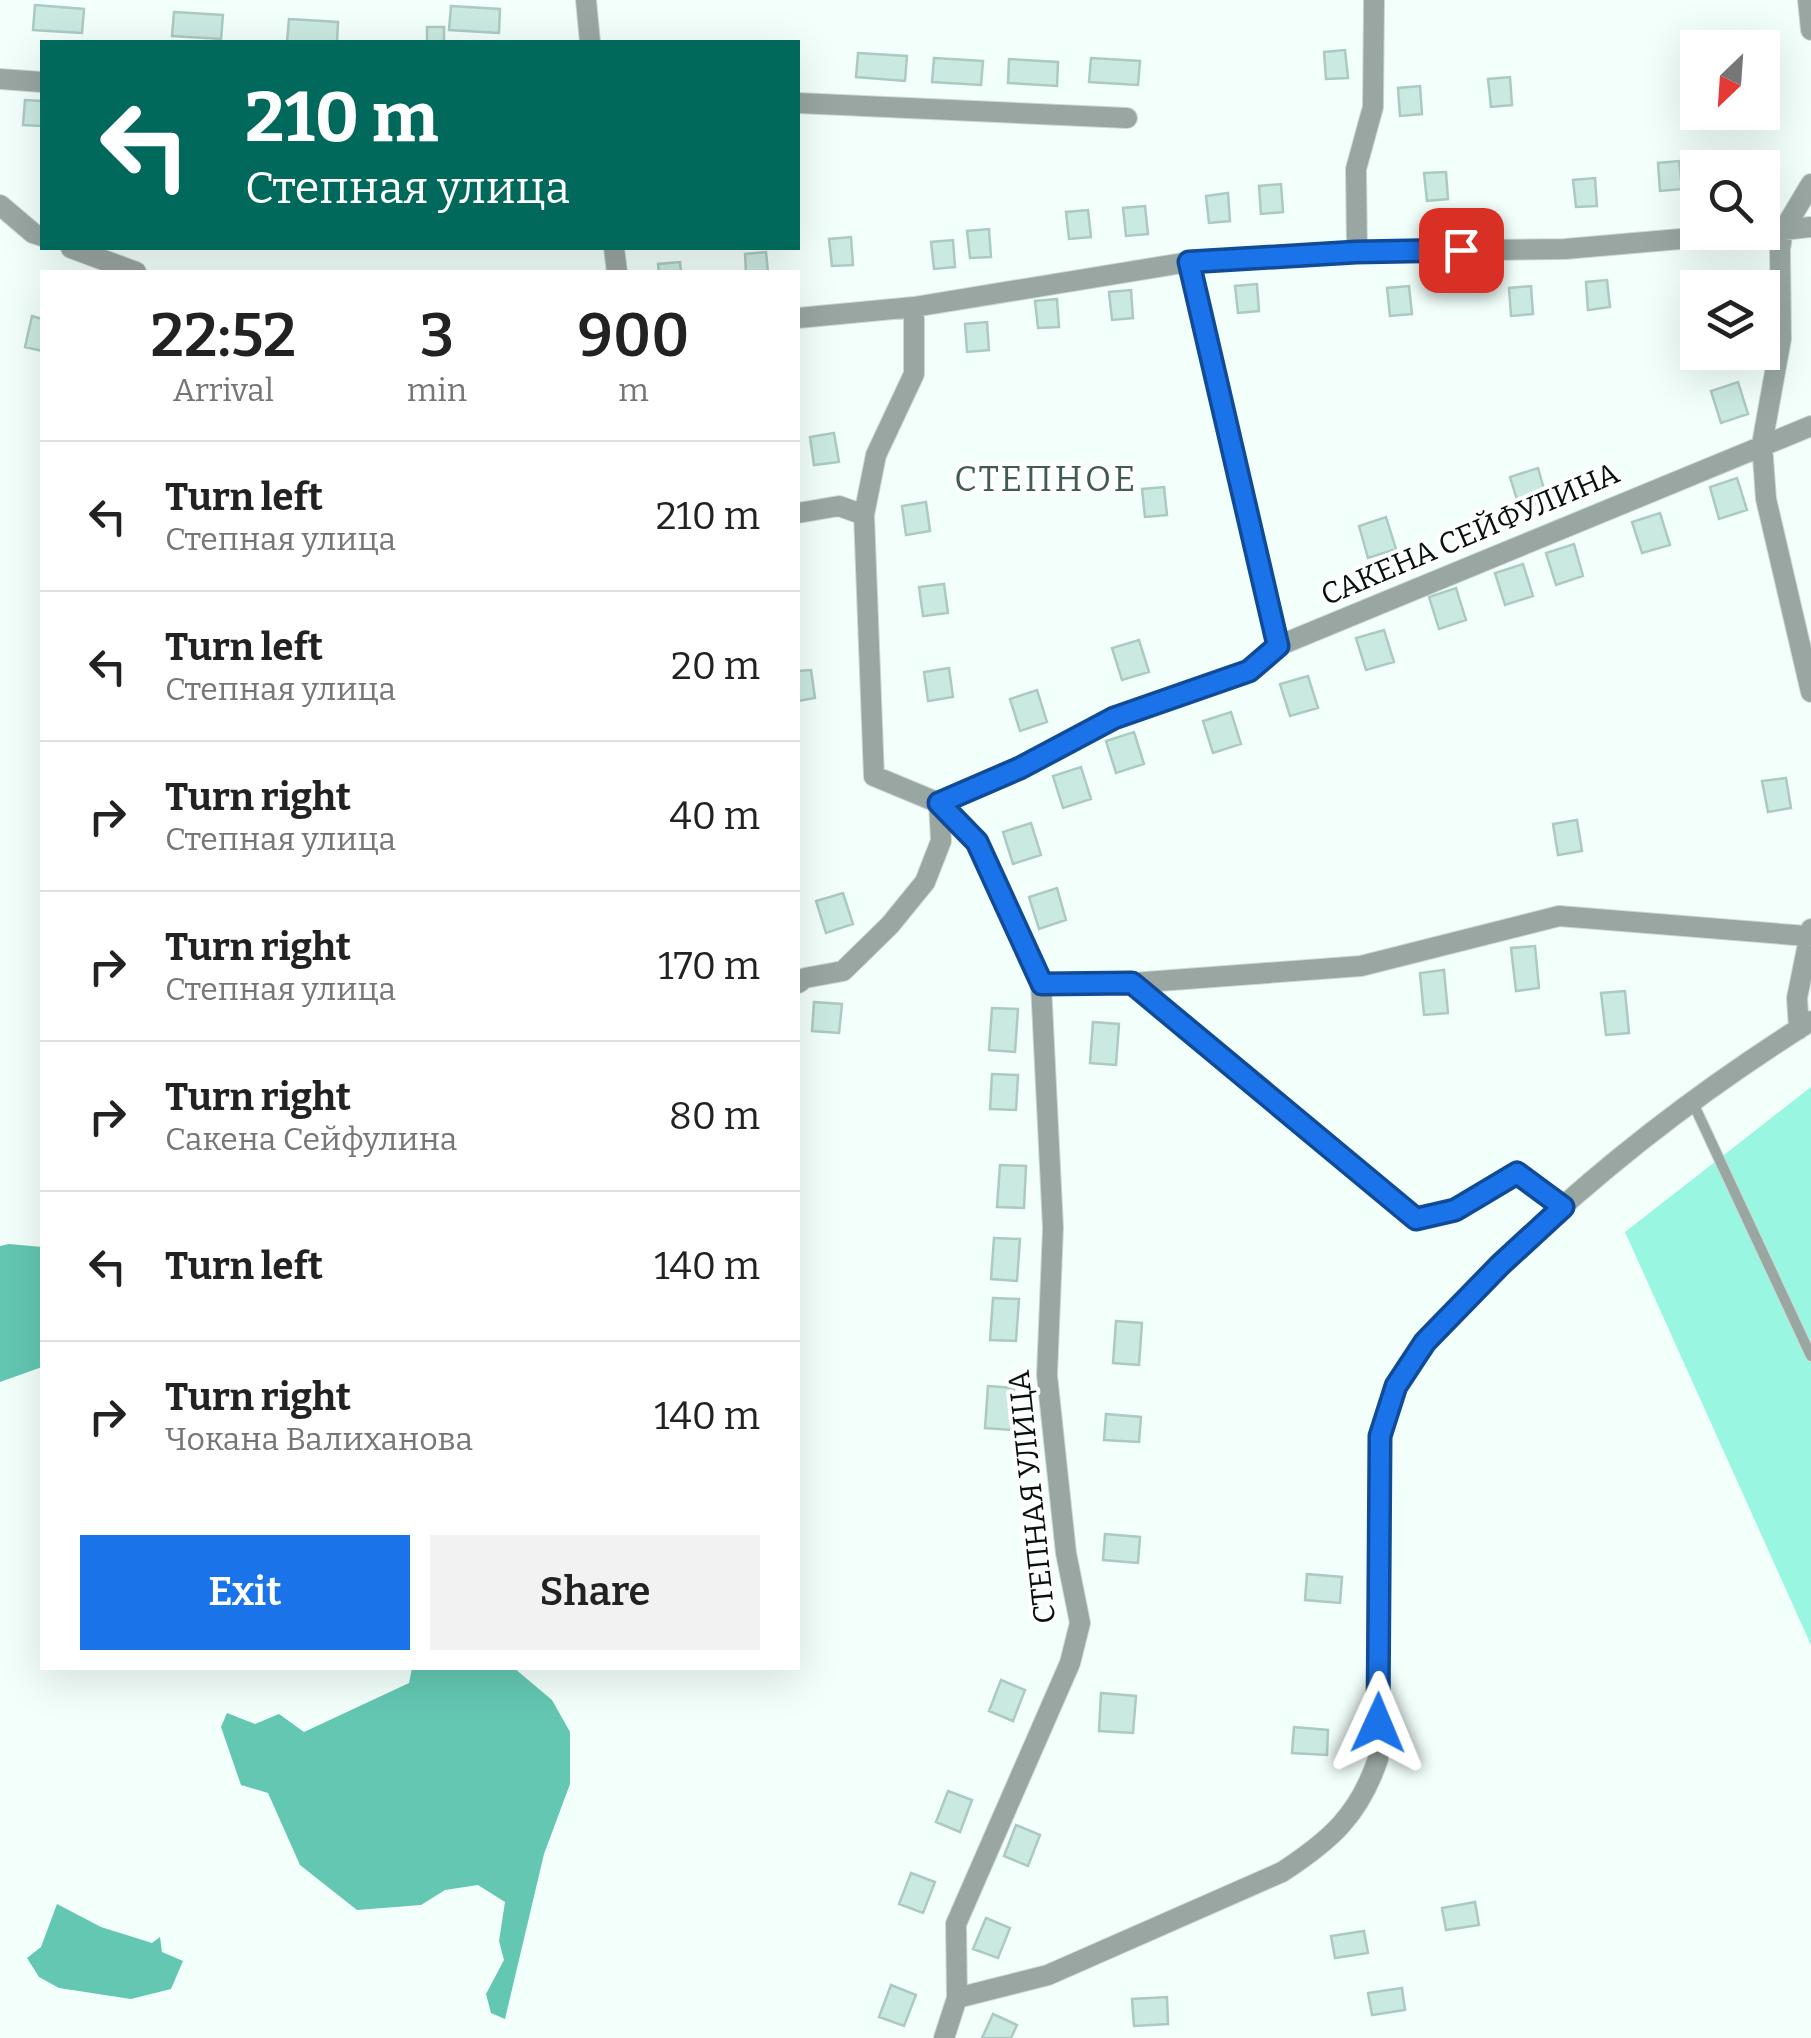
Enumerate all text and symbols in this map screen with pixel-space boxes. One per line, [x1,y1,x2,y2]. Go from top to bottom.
north arrow [1680,30,1780,130]
map controls [1680,30,1780,370]
text: 210 m [245,76,438,160]
icon: left [80,80,210,210]
button: search [1680,150,1780,250]
text: Степная улица [245,161,570,215]
pin [1419,208,1504,293]
icon: arrive [1434,223,1489,278]
button: layers [1680,270,1780,370]
text: 22:52 [151,300,296,372]
text: 3 [420,300,454,372]
text: 900 [578,300,689,372]
text: Arrival [173,371,274,409]
text: min [407,371,467,409]
text: m [618,371,649,409]
street label: САКЕНА СЕЙФУЛИНА [1315,455,1625,613]
district label: СТЕПНОЕ [954,458,1138,500]
text: Turn left [165,474,323,520]
icon: left [80,489,135,544]
text: 210 m [656,493,760,539]
text: Степная улица [165,520,396,558]
text: Turn left [165,624,323,670]
icon: left [80,639,135,694]
text: 20 m [671,643,760,689]
text: Степная улица [165,670,396,708]
text: Turn right [165,774,351,820]
icon: right [80,789,135,844]
text: 40 m [670,793,760,839]
text: Степная улица [165,820,396,858]
text: Turn right [165,924,351,970]
icon: right [80,939,135,994]
text: 170 m [658,943,760,989]
text: Степная улица [165,970,396,1008]
text: Turn right [165,1074,351,1120]
icon: right [80,1089,135,1144]
text: 80 m [669,1093,760,1139]
text: Сакена Сейфулина [165,1120,457,1158]
icon: left [80,1239,135,1294]
text: Turn left [165,1243,323,1289]
text: 140 m [654,1243,760,1289]
street label: СТЕПНАЯ УЛИЦА [1001,1368,1063,1625]
text: Turn right [165,1374,351,1420]
icon: right [80,1389,135,1444]
text: 140 m [654,1393,760,1439]
text: Чокана Валиханова [165,1420,473,1458]
button: Exit [80,1535,410,1650]
button: Share [430,1535,760,1650]
position arrow [1326,1671,1430,1775]

